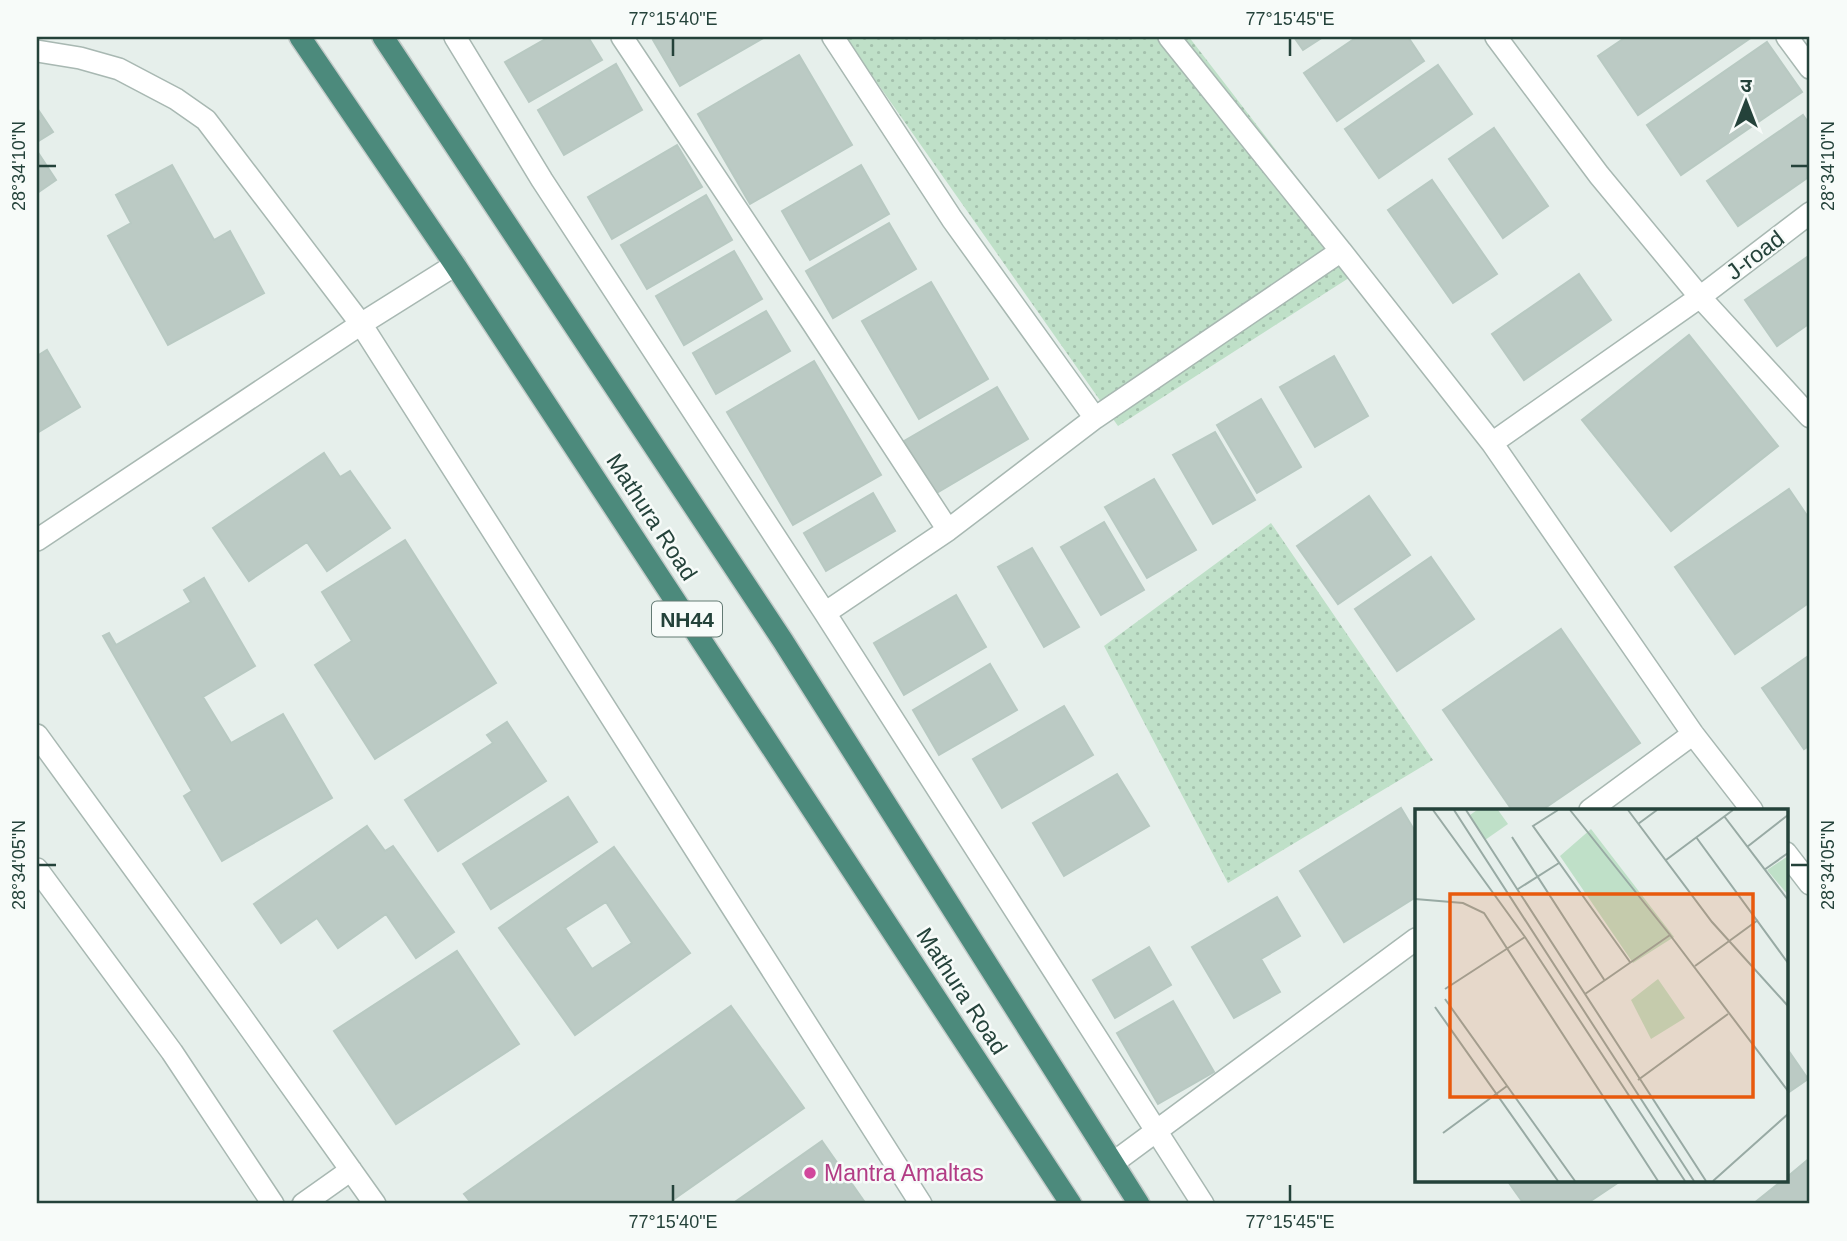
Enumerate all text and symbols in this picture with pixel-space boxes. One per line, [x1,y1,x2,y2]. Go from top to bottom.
text: 77°15'40"E [628,9,718,29]
text: 77°15'45"E [1245,9,1335,29]
north arrow [1710,66,1780,136]
text: उ [1740,75,1752,96]
text: 28°34'10"N [9,121,29,211]
text: 28°34'10"N [1818,121,1838,211]
street label: J-road [1721,225,1789,285]
street label: Mathura Road [601,449,703,585]
road number: NH44 [652,602,722,636]
inset map [1415,809,1787,1182]
text: 28°34'05"N [9,820,29,910]
text: 28°34'05"N [1818,820,1838,910]
street label: Mathura Road [911,923,1013,1059]
place label: Mantra Amaltas [824,1160,984,1186]
marker: Mantra Amaltas [802,1165,818,1181]
text: 77°15'40"E [628,1212,718,1232]
text: 77°15'45"E [1245,1212,1335,1232]

